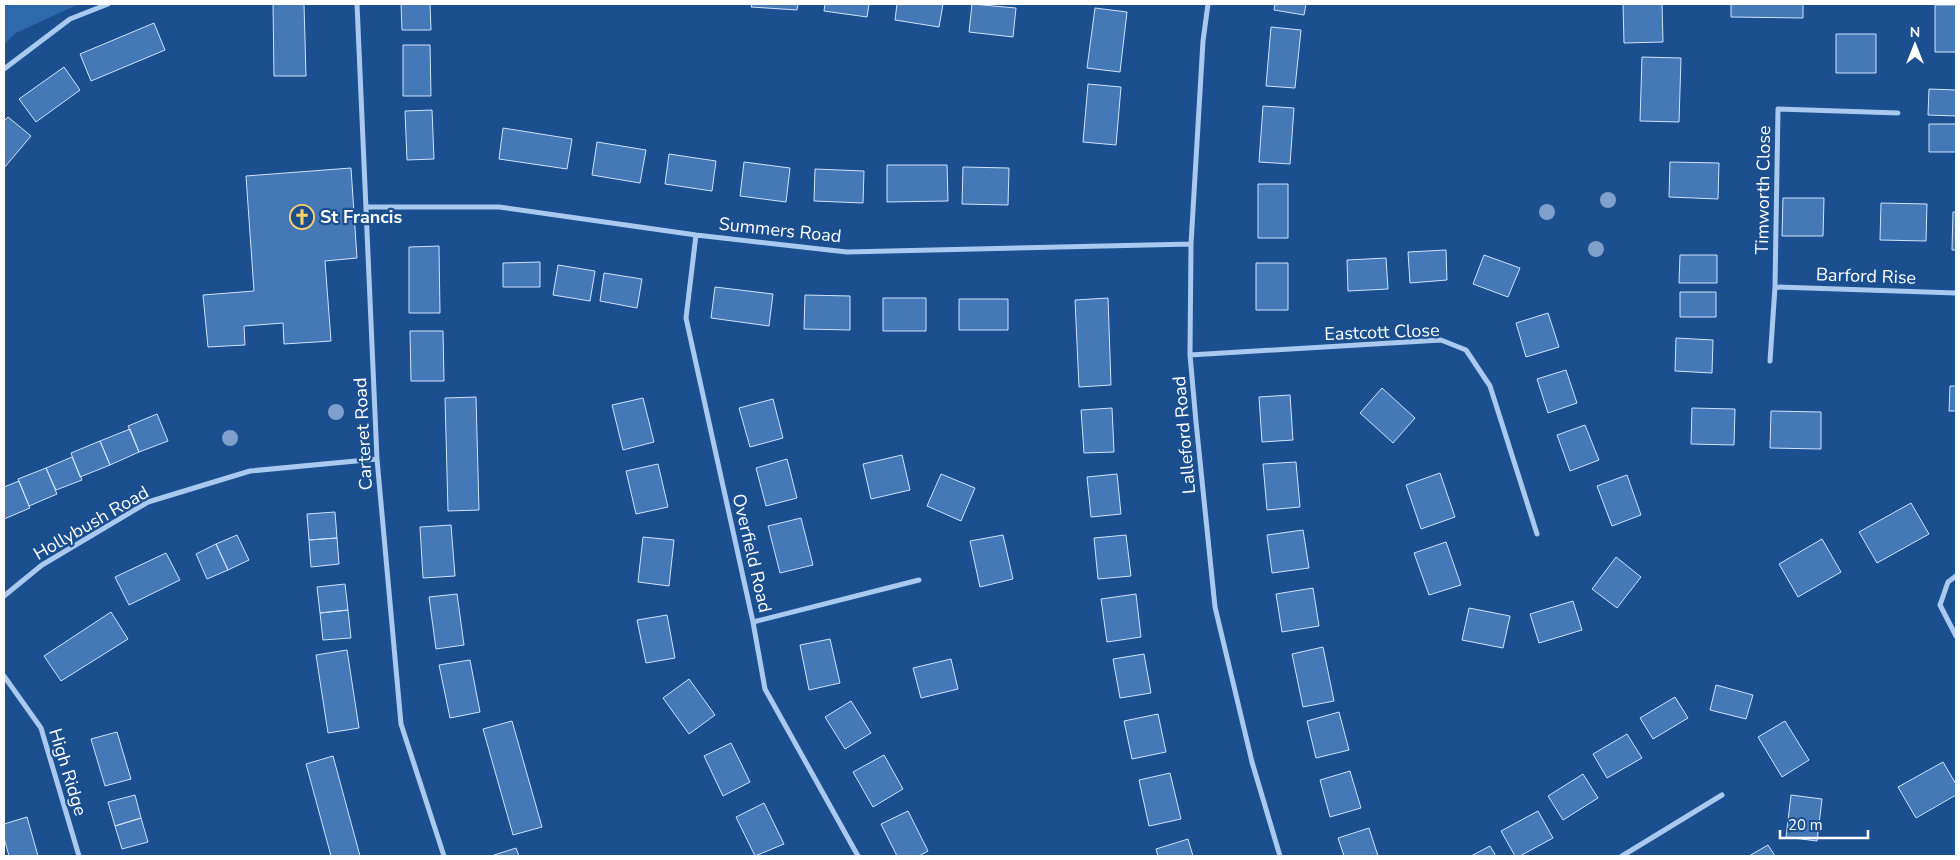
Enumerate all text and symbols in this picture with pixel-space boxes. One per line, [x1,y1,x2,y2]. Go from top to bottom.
north arrow [1890,20,1940,70]
text: N [1910,23,1920,42]
street label: Timworth Close [1750,125,1776,255]
church icon: St Francis [289,204,315,230]
place label: St Francis [320,205,402,229]
street label: Summers Road [718,212,842,248]
street label: Barford Rise [1815,262,1917,290]
street label: Eastcott Close [1324,318,1440,346]
street label: Lalleford Road [1167,375,1201,495]
street label: Carteret Road [348,377,378,491]
street label: Hollybush Road [29,480,153,566]
street label: Overfield Road [727,491,777,615]
street label: High Ridge [43,725,93,819]
scale bar [1780,808,1868,840]
text: 20 m [1788,815,1823,835]

